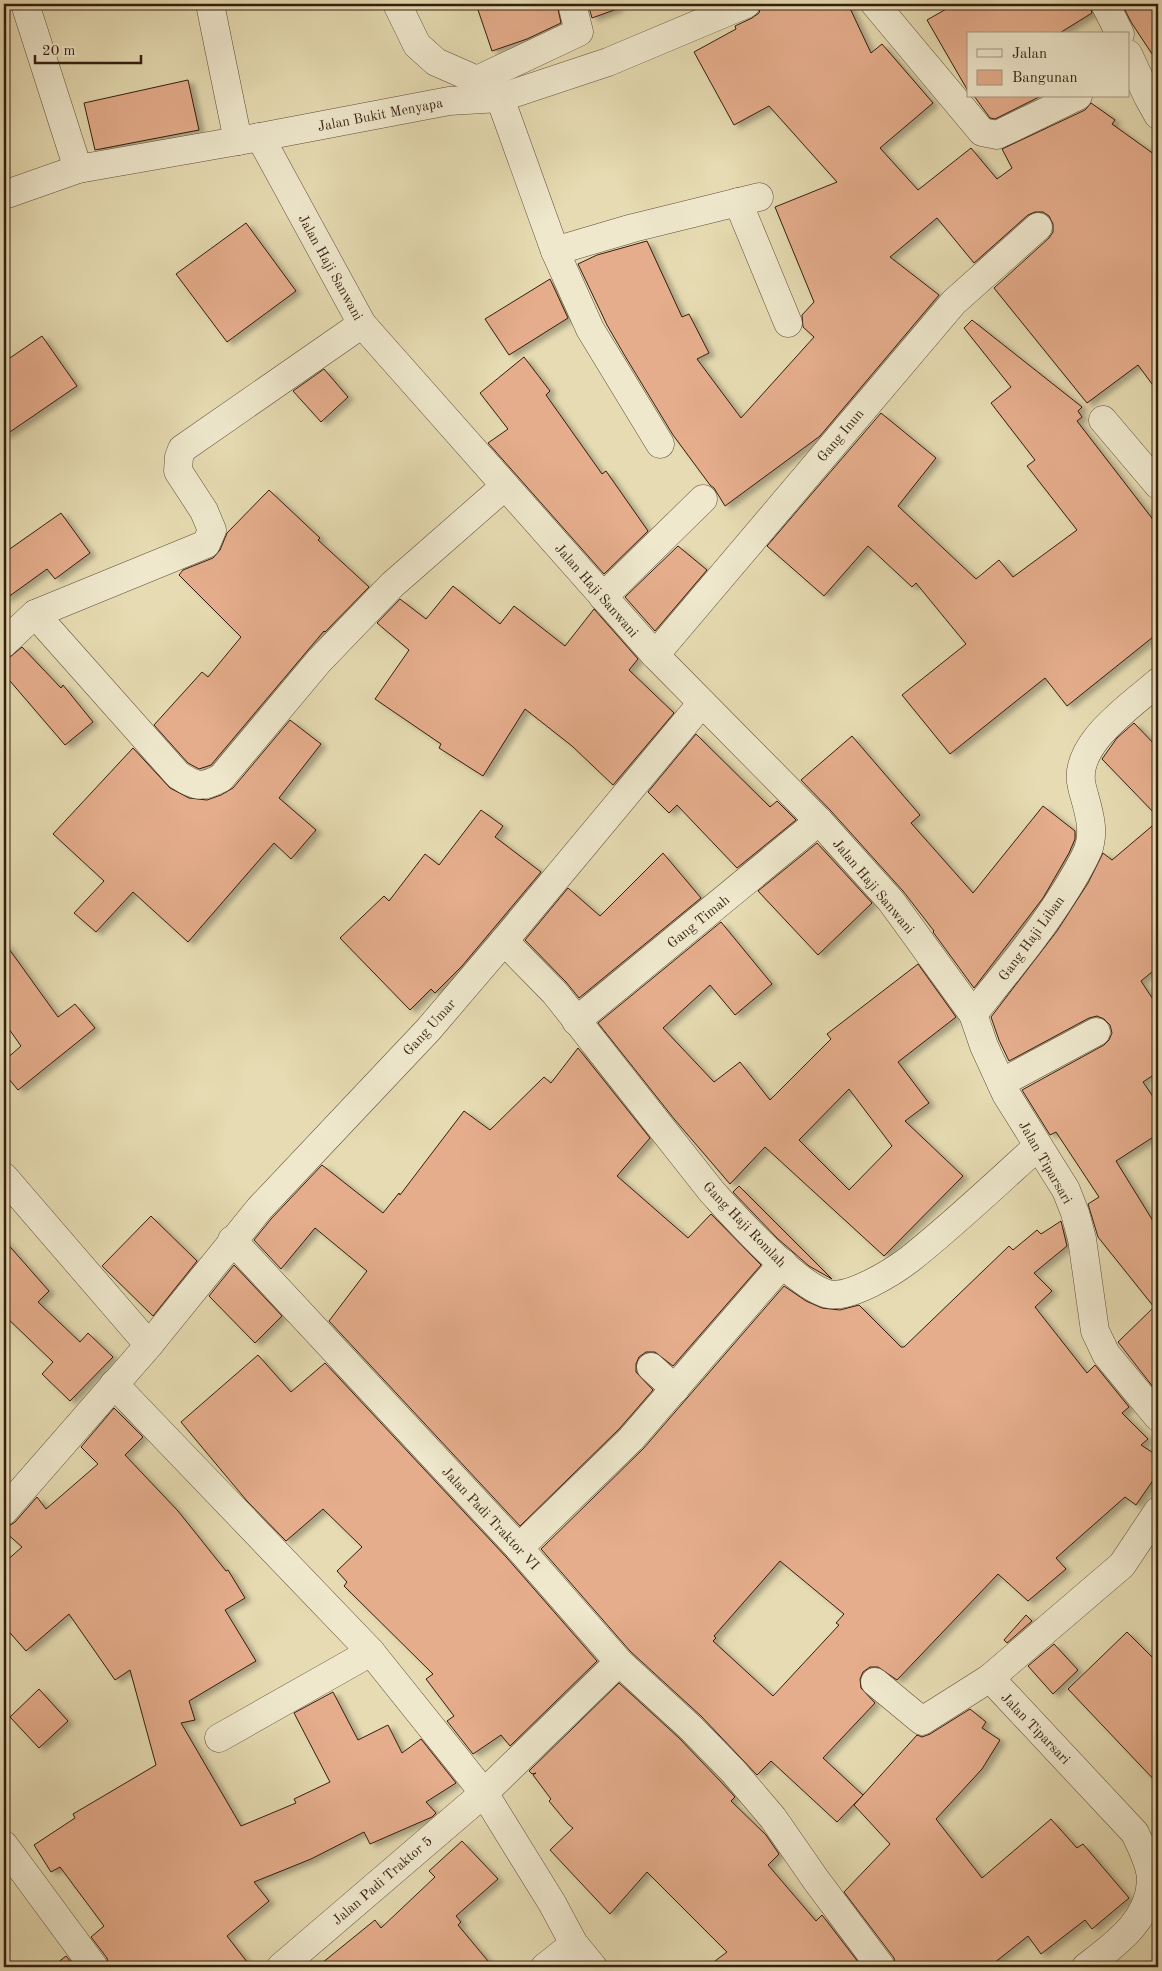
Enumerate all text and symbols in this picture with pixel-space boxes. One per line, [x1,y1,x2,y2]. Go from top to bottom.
scale bar [35,32,141,64]
legend [967,32,1130,98]
text: 20 m [42,44,76,59]
text: Jalan [1012,47,1047,62]
text: Bangunan [1012,71,1078,86]
street label: Jalan Bukit Menyapa [316,96,444,134]
street label: Jalan Haji Sanwani [295,212,365,323]
street label: Gang Inun [815,406,867,465]
street label: Jalan Haji Sanwani [552,541,641,640]
street label: Jalan Haji Sanwani [830,837,917,937]
street label: Gang Timah [665,892,733,951]
street label: Gang Haji Liban [996,893,1067,984]
street label: Gang Umar [401,997,459,1059]
street label: Jalan Tiparsari [1016,1119,1075,1206]
street label: Gang Haji Romlah [700,1179,789,1270]
street label: Jalan Padi Traktor VI [439,1464,542,1573]
street label: Jalan Tiparsari [998,1690,1073,1767]
street label: Jalan Padi Traktor 5 [330,1834,435,1928]

